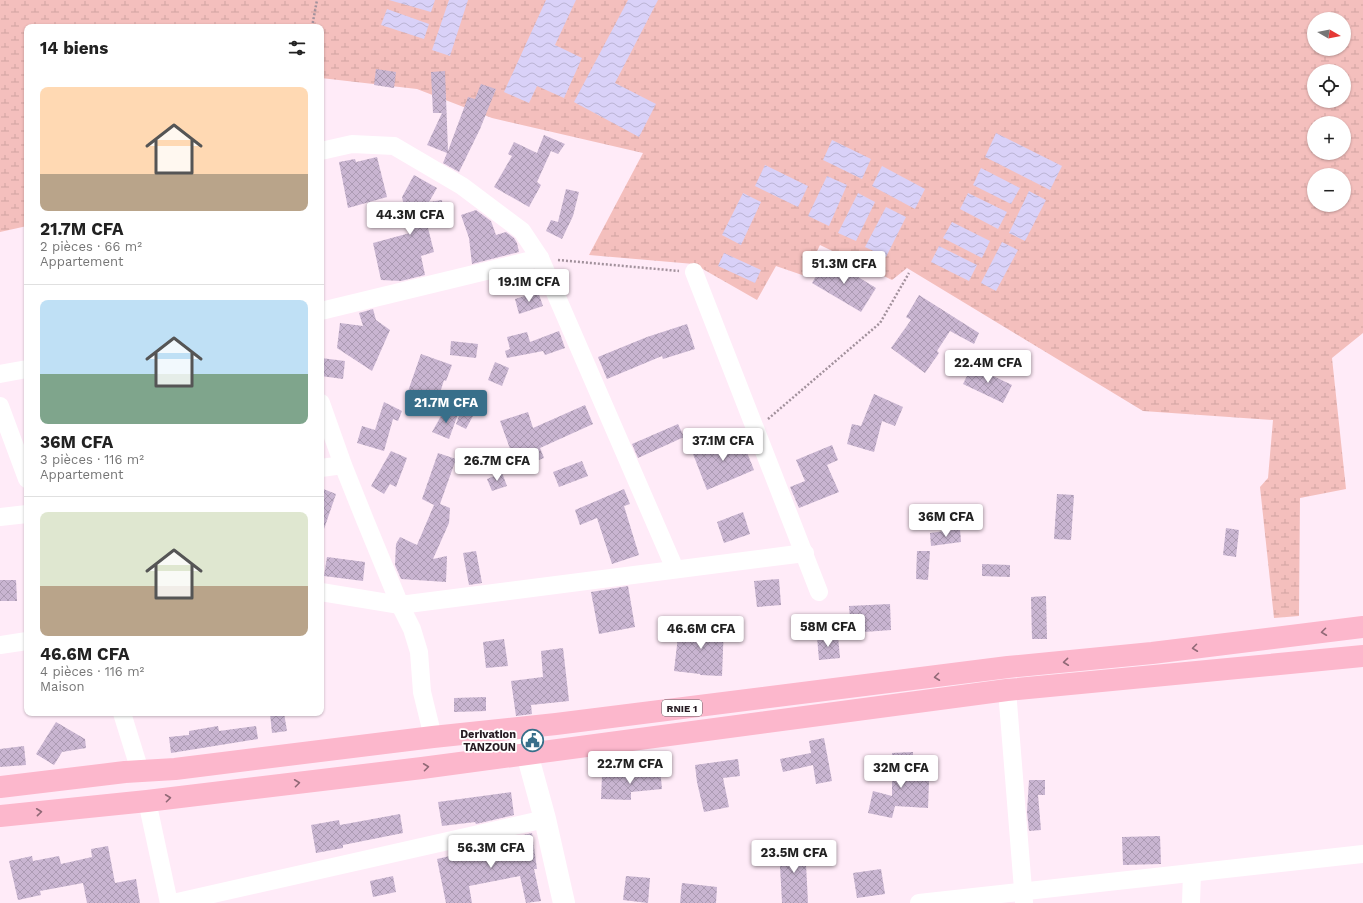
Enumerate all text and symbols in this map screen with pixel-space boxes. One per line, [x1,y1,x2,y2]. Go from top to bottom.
north arrow [1307,12,1351,56]
map controls [1307,12,1351,212]
icon: filters [286,37,308,59]
text: 14 biens [40,38,108,58]
button: locate [1307,64,1351,108]
icon: home [138,113,210,185]
button: + [1307,116,1351,160]
button: − [1307,168,1351,212]
pin: 44.3M CFA [364,202,456,236]
text: 44.3M CFA [376,207,444,222]
text: 21.7M CFA [40,219,124,239]
text: 2 pièces · 66 m² [40,239,142,254]
pin: 51.3M CFA [798,251,890,285]
text: Appartement [40,254,123,269]
text: 51.3M CFA [812,256,877,271]
pin: 19.1M CFA [483,269,575,303]
text: 19.1M CFA [498,274,560,289]
icon: home [138,326,210,398]
pin: 22.4M CFA [942,350,1034,384]
text: 22.4M CFA [954,355,1022,370]
pin: 21.7M CFA [400,390,492,424]
text: 21.7M CFA [414,395,478,410]
pin: 37.1M CFA [677,428,769,462]
text: 36M CFA [40,432,113,452]
text: 37.1M CFA [692,433,754,448]
pin: 26.7M CFA [451,448,543,482]
text: 3 pièces · 116 m² [40,452,144,467]
text: 26.7M CFA [464,453,530,468]
text: Appartement [40,467,123,482]
pin: 36M CFA [909,504,983,538]
text: 36M CFA [918,509,974,524]
icon: home [138,538,210,610]
pin: 58M CFA [791,614,865,648]
pin: 46.6M CFA [655,616,747,650]
text: 58M CFA [800,619,856,634]
text: 46.6M CFA [667,621,735,636]
one-way arrow [1321,627,1327,636]
one-way arrow [1192,643,1198,652]
text: 46.6M CFA [40,644,130,664]
one-way arrow [1063,657,1069,666]
text: 4 pièces · 116 m² [40,664,144,679]
one-way arrow [934,672,940,681]
text: Maison [40,679,85,694]
road number: RNIE 1 [662,700,702,716]
public building icon: Derivation TANZOUN [519,727,545,753]
place label: Derivation TANZOUN [460,728,516,754]
pin: 22.7M CFA [584,751,676,785]
pin: 32M CFA [864,755,938,789]
text: 22.7M CFA [597,756,663,771]
text: 32M CFA [873,760,929,775]
one-way arrow [423,763,429,772]
one-way arrow [294,779,300,788]
one-way arrow [165,794,171,803]
one-way arrow [36,808,42,817]
pin: 56.3M CFA [445,835,537,869]
text: 56.3M CFA [457,840,525,855]
pin: 23.5M CFA [748,840,840,874]
text: 23.5M CFA [760,845,828,860]

